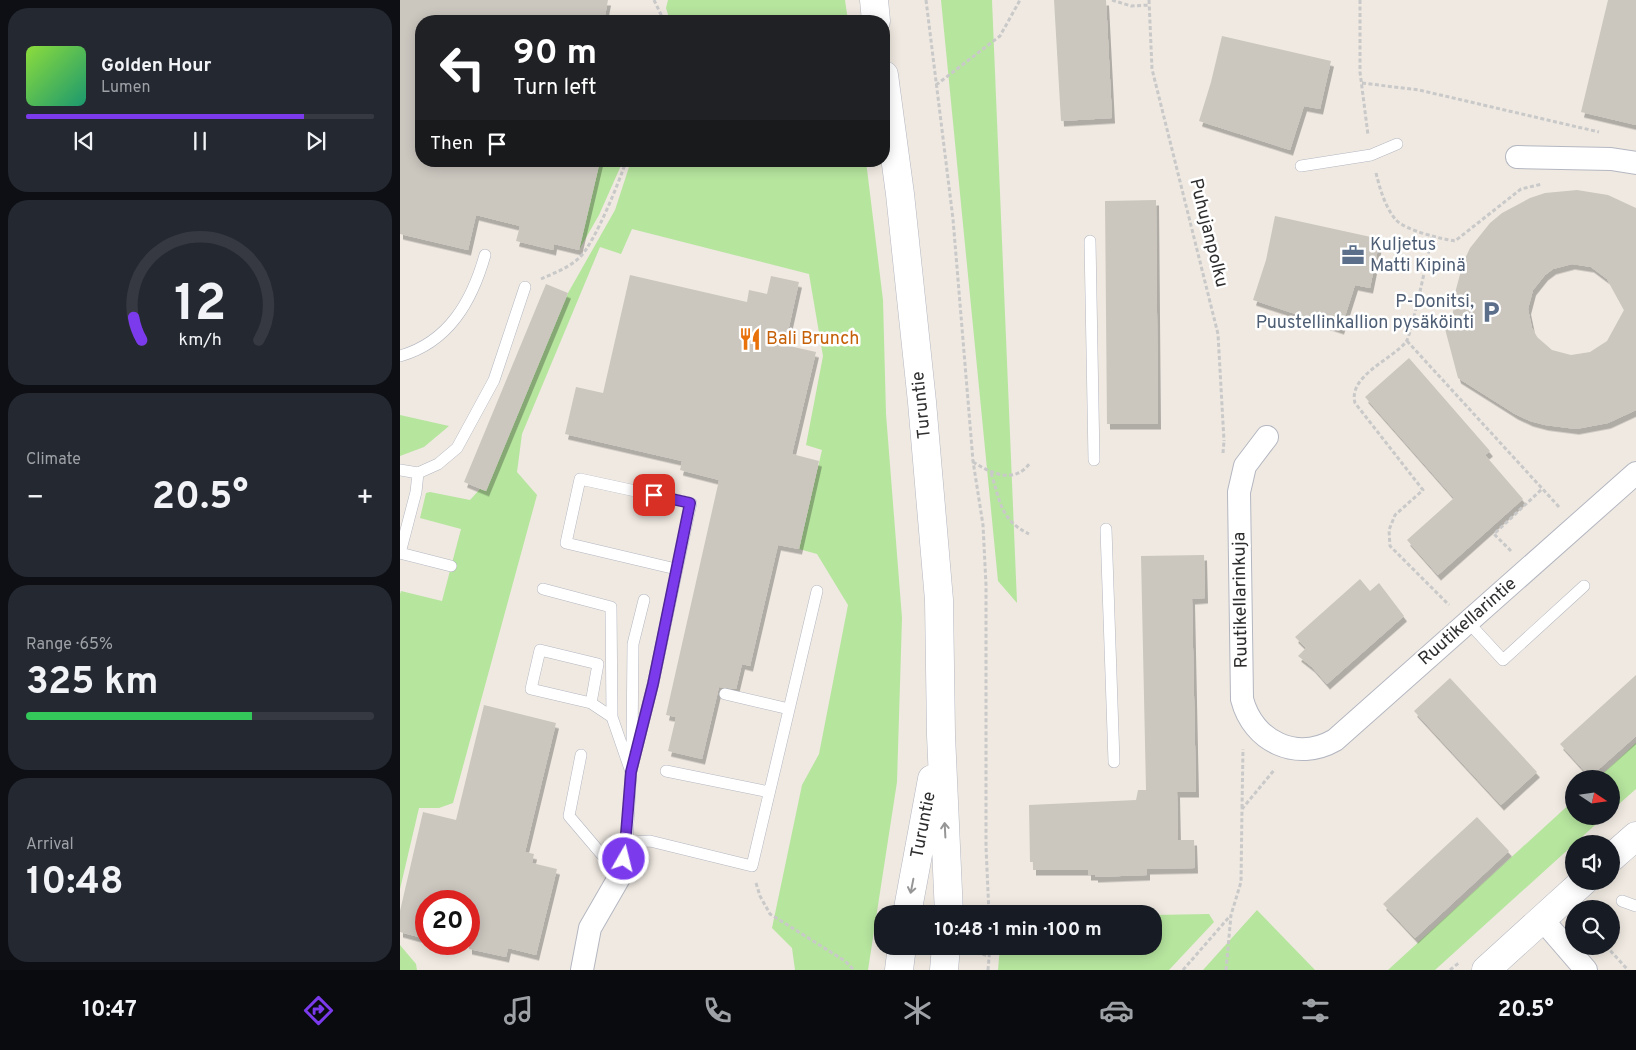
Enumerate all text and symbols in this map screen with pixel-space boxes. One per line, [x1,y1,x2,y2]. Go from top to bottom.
text: 90 m [513,32,597,76]
icon: left [430,35,495,100]
text: Golden Hour [101,54,212,78]
text: Turn left [513,75,596,102]
text: Lumen [101,78,151,98]
icon: previous [70,127,98,155]
icon: pause [186,127,214,155]
icon: next [302,127,330,155]
icon: arrive [483,130,511,158]
text: Then [430,132,473,156]
street label: Puhujanpolku [1183,176,1233,290]
place label: Kuljetus Matti Kipinä [1370,234,1466,278]
office icon: Kuljetus Matti Kipinä [1340,242,1366,268]
text: 12 [174,273,226,339]
place label: P-Donitsi, Puustellinkallion pysäköinti [1256,291,1474,335]
parking icon: P-Donitsi, Puustellinkallion pysäköinti [1478,299,1504,325]
restaurant icon: Bali Brunch [737,326,763,352]
place label: Bali Brunch [766,328,859,351]
text: km/h [178,329,222,352]
street label: Turuntie [907,370,937,440]
text: Climate [26,450,81,470]
text: 20.5° [152,474,248,523]
pin [633,474,675,516]
text: − [26,481,44,517]
text: + [356,481,374,517]
icon: arrive [640,481,668,509]
street label: Ruutikellarinkuja [1228,532,1254,668]
street label: Ruutikellarintie [1414,573,1522,671]
text: Range · 65% [26,635,113,655]
text: 325 km [26,659,159,708]
north arrow [1565,770,1620,825]
map controls [1565,770,1620,955]
street label: Turuntie [906,790,942,860]
one-way arrow [941,822,950,838]
position arrow [597,832,649,884]
text: Arrival [26,835,74,855]
button: sound [1565,835,1620,890]
text: 10:48 [26,859,124,908]
one-way arrow [907,878,916,894]
speed limit sign: 20 [415,890,480,955]
button: search [1565,900,1620,955]
text: 10:48 · 1 min · 100 m [934,918,1102,942]
icon: directions [301,993,336,1028]
icon: music [501,993,536,1028]
icon: phone [700,993,735,1028]
icon: climate [900,993,935,1028]
icon: car [1099,993,1134,1028]
icon: filters [1298,993,1333,1028]
text: 10:47 [82,997,137,1024]
text: 20.5° [1498,997,1554,1024]

